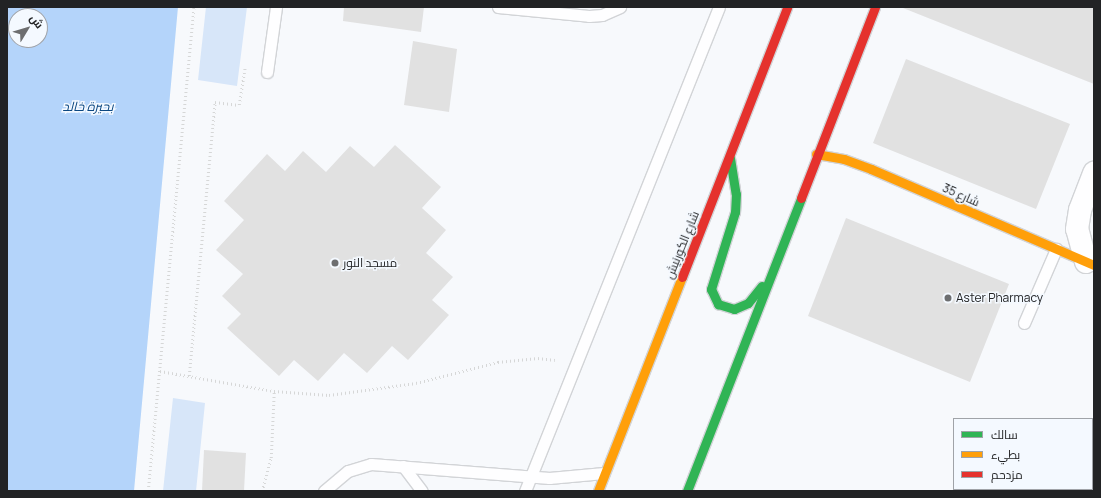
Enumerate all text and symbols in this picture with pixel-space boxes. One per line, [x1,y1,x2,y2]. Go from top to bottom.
north arrow [8,8,48,48]
text: ش [27,11,47,31]
water label: بحيرة خالد [63,98,113,114]
street label: شارع 35 [940,180,982,210]
street label: شارع الكورنيش [662,209,702,281]
place label: مسجد النور [343,256,397,270]
marker: مسجد النور [330,258,340,268]
place label: Aster Pharmacy [956,291,1043,305]
marker: Aster Pharmacy [943,293,953,303]
legend [953,418,1093,490]
text: سالك [991,426,1018,443]
text: بطيء [991,446,1020,463]
text: مزدحم [991,466,1023,483]

